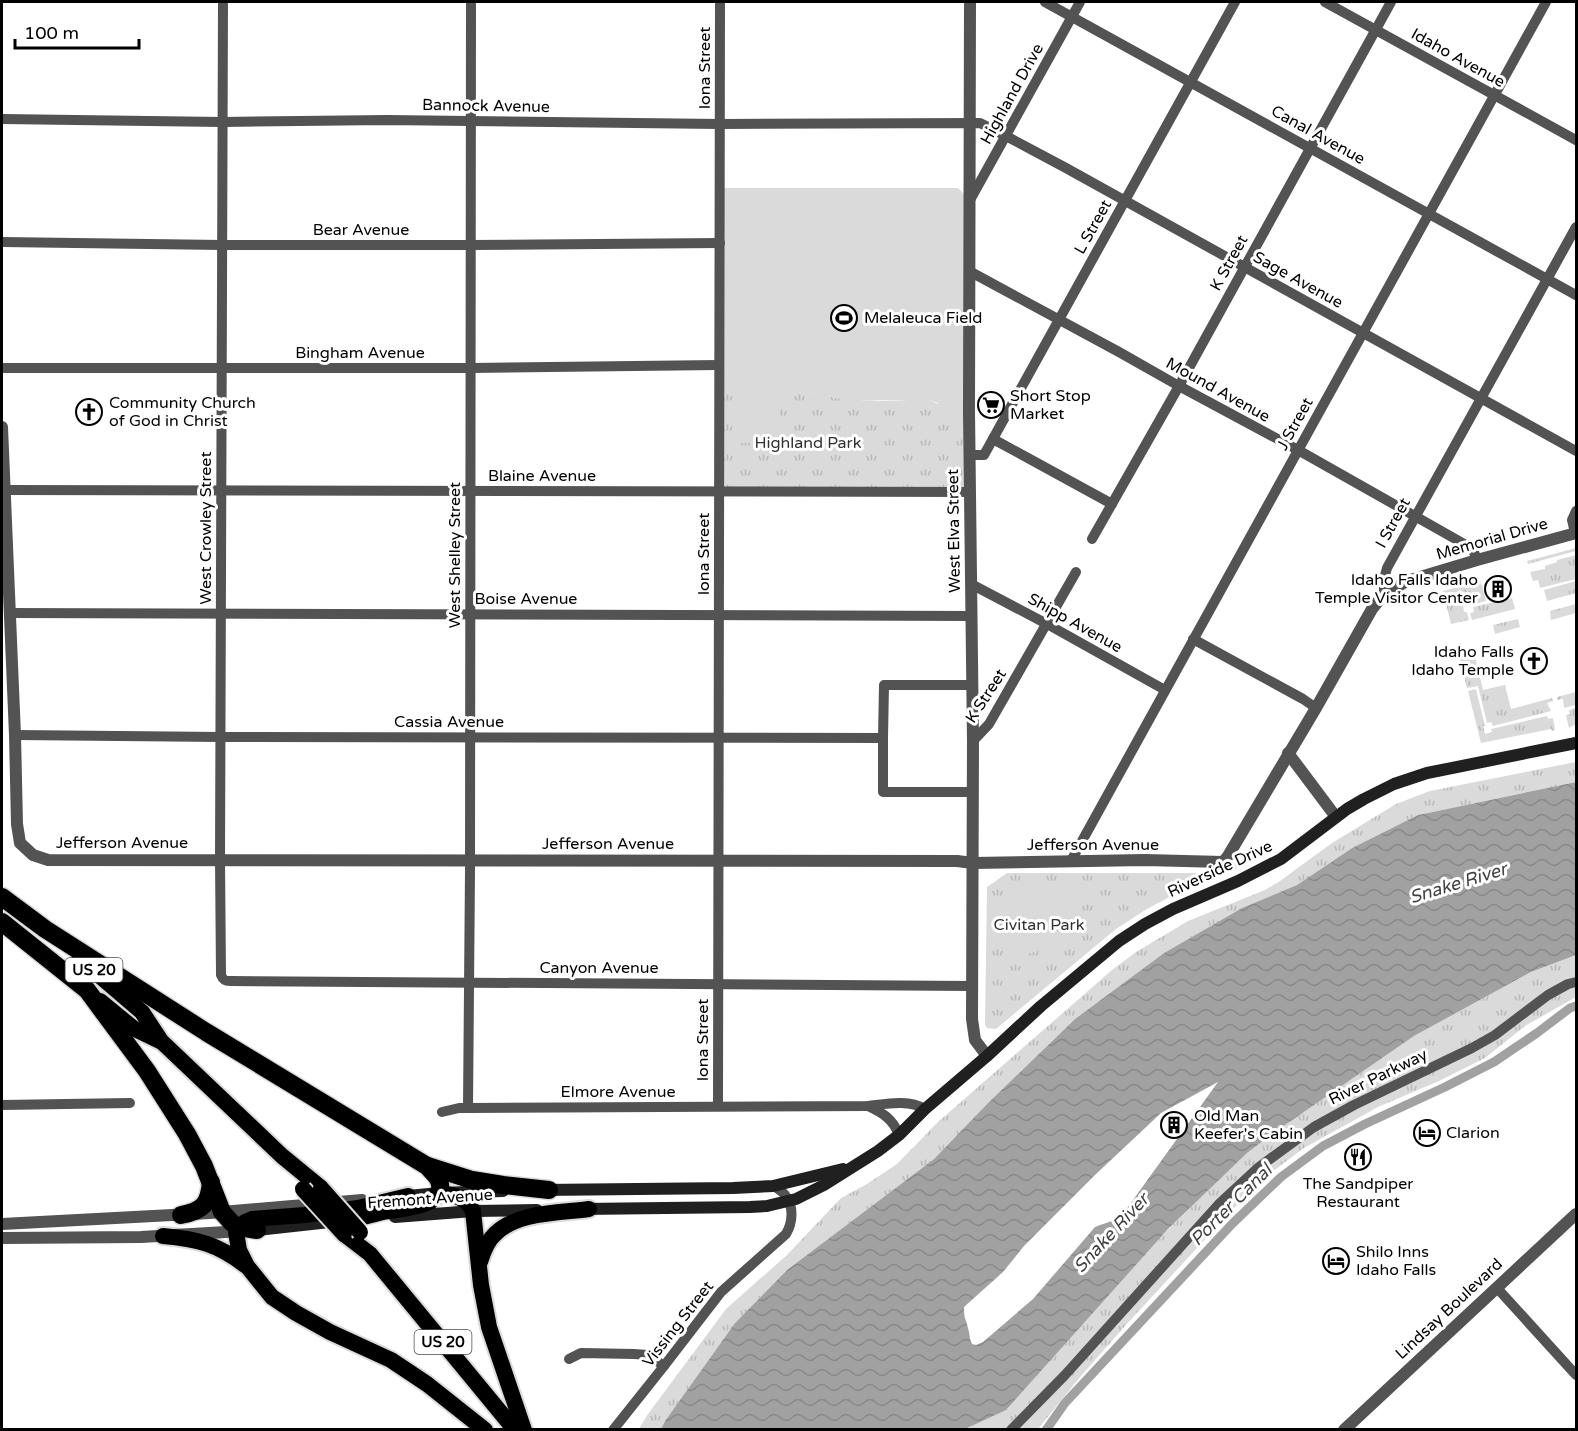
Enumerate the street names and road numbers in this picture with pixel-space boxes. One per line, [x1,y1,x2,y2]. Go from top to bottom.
street label: Idaho Avenue [1408,24,1508,92]
street label: Iona Street [695,27,715,109]
street label: Highland Drive [976,40,1048,148]
street label: Bannock Avenue [422,95,550,117]
street label: Canal Avenue [1268,101,1368,169]
street label: L Street [1070,196,1116,258]
street label: Bear Avenue [313,220,409,240]
street label: K Street [1206,232,1252,294]
street label: Sage Avenue [1250,247,1346,313]
street label: Bingham Avenue [295,343,425,363]
street label: Mound Avenue [1162,353,1274,427]
street label: J Street [1272,394,1318,454]
street label: West Crowley Street [196,451,216,605]
street label: Blaine Avenue [488,466,596,486]
street label: West Elva Street [943,469,965,593]
street label: West Shelley Street [445,482,465,628]
street label: I Street [1371,494,1415,552]
street label: Iona Street [694,513,714,595]
street label: Memorial Drive [1434,513,1550,565]
street label: Boise Avenue [475,589,577,609]
street label: Shipp Avenue [1024,589,1126,657]
street label: K Street [961,665,1011,727]
street label: Cassia Avenue [394,712,504,732]
street label: Jefferson Avenue [56,833,188,853]
street label: Jefferson Avenue [542,834,674,854]
street label: Jefferson Avenue [1027,835,1159,855]
street label: Riverside Drive [1164,836,1276,902]
road number: US 20 [66,958,122,982]
street label: Canyon Avenue [539,958,659,978]
street label: Iona Street [693,999,713,1081]
street label: River Parkway [1325,1044,1431,1110]
street label: Elmore Avenue [561,1082,675,1102]
street label: Fremont Avenue [367,1185,493,1213]
street label: Lindsay Boulevard [1391,1254,1507,1364]
street label: Vissing Street [638,1277,718,1371]
road number: US 20 [414,1330,472,1354]

